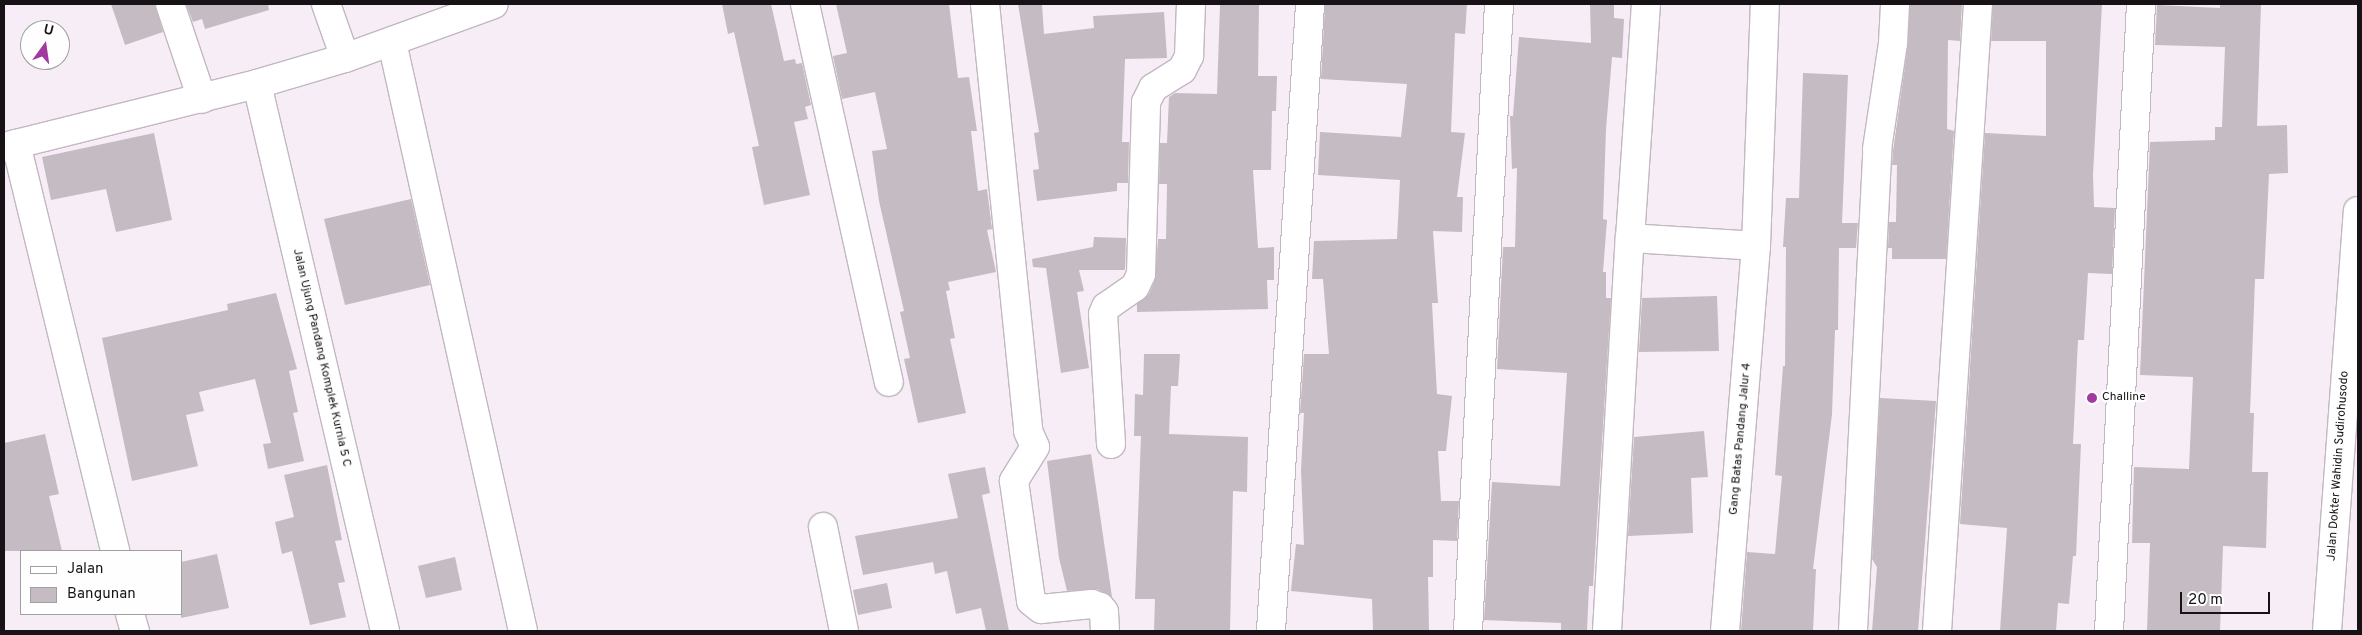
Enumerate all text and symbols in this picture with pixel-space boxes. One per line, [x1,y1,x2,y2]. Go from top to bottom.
north arrow [20,20,70,70]
text: U [42,21,55,40]
street label: Jalan Ujung Pandang Komplek Kurnia 5 C [289,247,353,469]
street label: Gang Batas Pandang Jalur 4 [1727,362,1755,516]
street label: Jalan Dokter Wahidin Sudirohusodo [2325,370,2353,562]
place label: Challine [2102,391,2146,405]
marker: Challine [2086,392,2098,404]
legend [20,550,182,615]
text: Jalan [67,560,104,579]
scale bar [2182,582,2272,614]
text: Bangunan [67,585,136,604]
text: 20 m [2188,591,2223,610]

